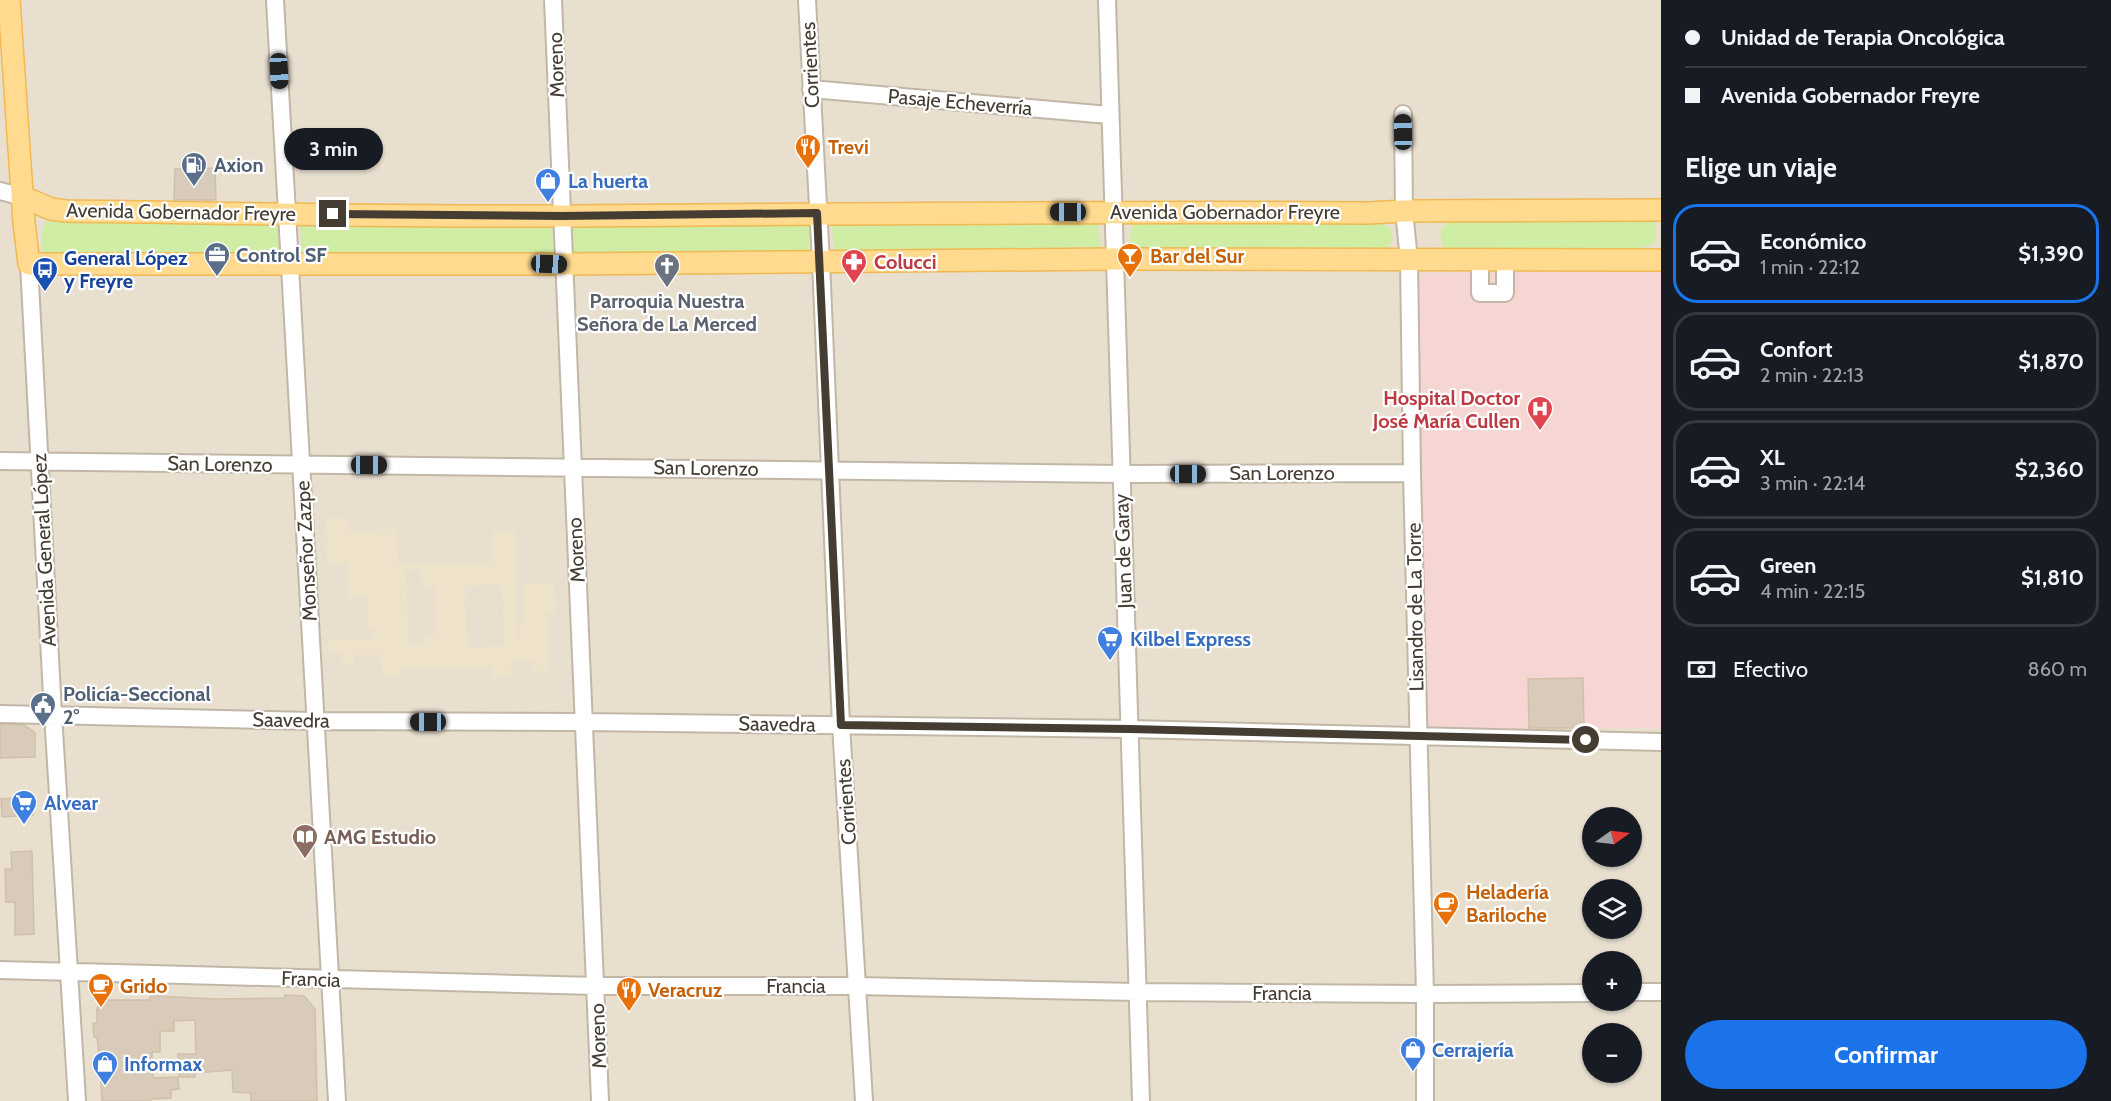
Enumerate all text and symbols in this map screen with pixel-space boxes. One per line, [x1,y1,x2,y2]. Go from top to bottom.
street label: Corrientes [796,21,824,109]
text: Unidad de Terapia Oncológica [1721,24,2005,51]
street label: Moreno [543,32,569,98]
car [269,53,289,89]
text: Avenida Gobernador Freyre [1721,82,1980,109]
street label: Pasaje Echeverría [887,84,1034,120]
car [1394,114,1412,150]
callout: 3 min [284,127,382,169]
restaurant icon: Trevi [793,132,823,170]
place label: Trevi [828,135,869,159]
text: 3 min [309,137,358,161]
fuel station icon: Axion [179,150,209,188]
text: Elige un viaje [1685,151,1837,184]
place label: Axion [214,153,264,177]
shop icon: La huerta [533,166,563,204]
place label: La huerta [568,169,648,193]
street label: Avenida Gobernador Freyre [66,198,296,226]
route end [319,200,346,227]
street label: Avenida Gobernador Freyre [1110,200,1340,224]
car [1050,203,1086,221]
icon: car [1688,227,1742,281]
text: Económico [1760,228,1866,255]
office icon: Control SF [202,240,232,278]
text: $1,390 [2018,240,2084,267]
bar icon: Bar del Sur [1115,241,1145,279]
place label: Control SF [236,243,327,267]
place label: Bar del Sur [1150,244,1245,268]
place label: General López y Freyre [64,246,188,293]
pharmacy icon: Colucci [839,247,869,285]
place label: Colucci [874,250,937,274]
church icon: Parroquia Nuestra Señora de La Merced [652,251,682,289]
car [531,254,567,274]
bus stop icon: General López y Freyre [30,255,60,293]
text: 1 min · 22:12 [1760,255,1860,279]
place label: Parroquia Nuestra Señora de La Merced [577,289,757,336]
icon: car [1688,335,1742,389]
text: Confort [1760,336,1833,363]
text: $1,870 [2018,348,2084,375]
text: 2 min · 22:13 [1760,363,1864,387]
place label: Hospital Doctor José María Cullen [1372,386,1520,433]
hospital icon: Hospital Doctor José María Cullen [1525,394,1555,432]
icon: car [1688,443,1742,497]
text: XL [1760,444,1785,471]
street label: San Lorenzo [167,451,273,477]
street label: Avenida General López [27,453,61,647]
street label: San Lorenzo [653,455,759,481]
car [351,456,387,474]
text: $2,360 [2015,456,2084,483]
street label: San Lorenzo [1229,461,1335,485]
car [1170,465,1206,483]
text: 3 min · 22:14 [1760,471,1865,495]
street label: Monseñor Zazpe [290,480,322,622]
street label: Juan de Garay [1109,493,1137,610]
street label: Moreno [562,517,590,583]
street label: Lisandro de La Torre [1402,522,1428,692]
icon: car [1688,551,1742,605]
text: Green [1760,552,1816,579]
text: $1,810 [2021,564,2084,591]
text: 4 min · 22:15 [1760,579,1865,603]
supermarket icon: Kilbel Express [1095,624,1125,662]
place label: Kilbel Express [1130,627,1251,651]
icon: cash [1685,653,1718,686]
text: Efectivo [1733,656,1808,683]
text: 860 m [2028,657,2087,681]
place label: Policía-Seccional 2° [63,682,211,729]
public building icon: Policía-Seccional 2° [28,690,58,728]
street label: Saavedra [252,707,330,733]
street label: Saavedra [738,711,816,737]
car [410,713,446,731]
route start [1572,726,1599,753]
street label: Corrientes [831,758,861,846]
supermarket icon: Alvear [9,788,39,826]
place label: Alvear [44,791,98,815]
north arrow [1582,807,1642,867]
map controls [1582,807,1642,1083]
library icon: AMG Estudio [290,822,320,860]
place label: AMG Estudio [324,825,436,849]
button: layers [1582,879,1642,939]
place label: Heladería Bariloche [1466,880,1549,927]
cafe icon: Heladería Bariloche [1431,889,1461,927]
button: + [1582,951,1642,1011]
street label: Francia [281,966,342,992]
cafe icon: Grido [86,971,116,1009]
place label: Grido [120,974,167,998]
street label: Francia [766,974,826,998]
restaurant icon: Veracruz [614,975,644,1013]
place label: Veracruz [648,978,723,1002]
street label: Francia [1252,981,1312,1005]
street label: Moreno [585,1003,611,1069]
button: Confirmar [1685,1020,2087,1089]
button: − [1582,1023,1642,1083]
shop icon: Cerrajería [1398,1035,1428,1073]
place label: Cerrajería [1432,1038,1514,1062]
shop icon: Informax [90,1049,120,1087]
place label: Informax [124,1052,202,1076]

